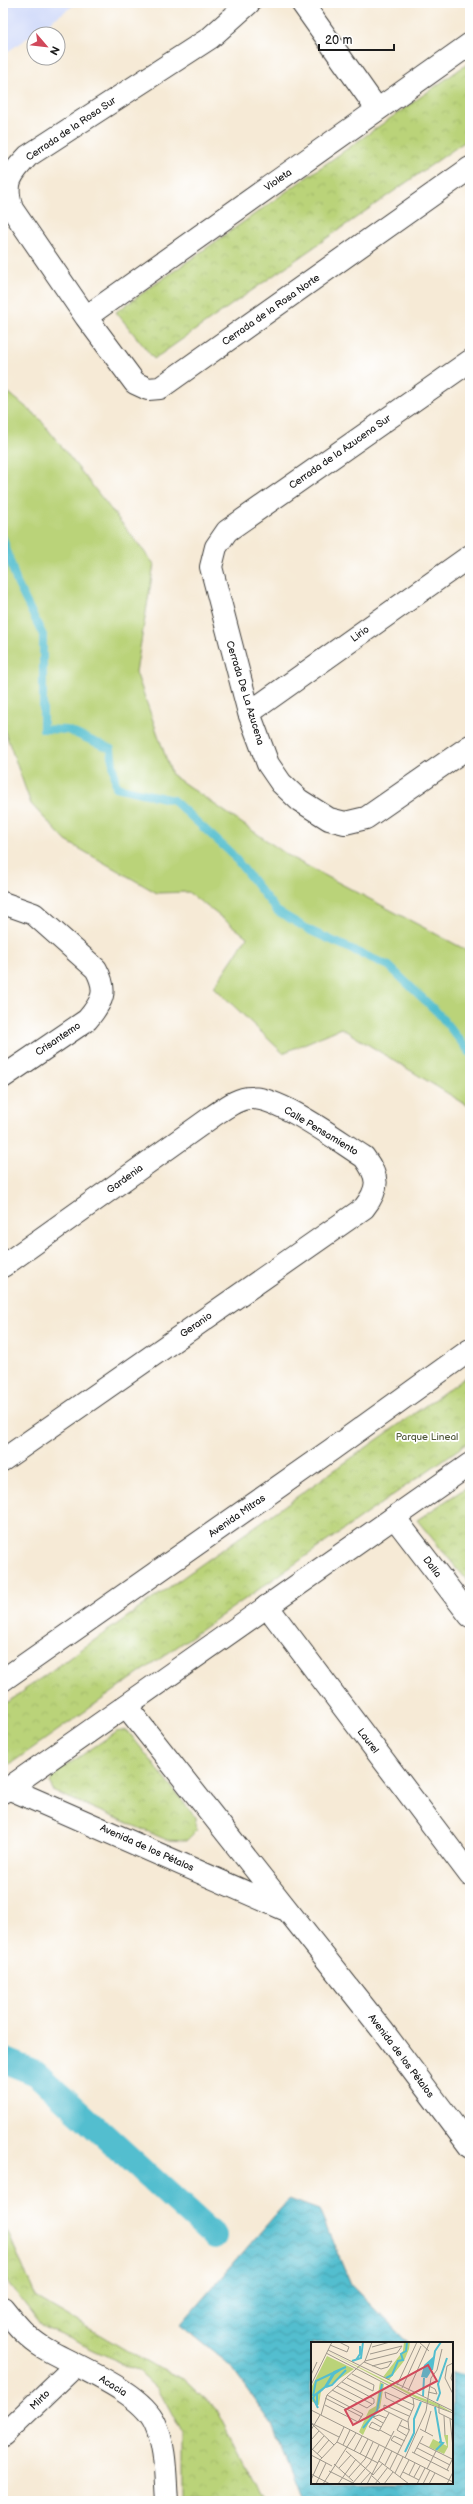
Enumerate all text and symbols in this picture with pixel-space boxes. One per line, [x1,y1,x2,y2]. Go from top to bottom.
north arrow [26,26,66,66]
scale bar [319,26,394,52]
text: 20 m [325,33,352,48]
text: N [47,44,62,57]
street label: Cerrada de la Rosa Sur [24,94,119,164]
street label: Violeta [262,166,294,194]
street label: Cerrada de la Rosa Norte [220,272,322,348]
street label: Cerrada de la Azucena Sur [287,412,393,492]
street label: Lirio [348,623,372,645]
street label: Cerrada De La Azucena [223,639,267,747]
street label: Crisantemo [33,1019,83,1059]
street label: Calle Pensamiento [282,1104,361,1158]
street label: Gardenia [105,1162,146,1196]
street label: Geranio [178,1310,215,1340]
park label: Parque Lineal [396,1431,458,1443]
street label: Avenida Mitras [206,1492,268,1540]
street label: Dalia [420,1554,444,1580]
street label: Laurel [355,1726,381,1756]
street label: Avenida de los Pétalos [98,1822,196,1874]
street label: Avenida de los Pétalos [366,2012,436,2100]
inset map [311,2342,453,2484]
street label: Acacia [97,2373,129,2399]
street label: Mirto [28,2387,53,2412]

